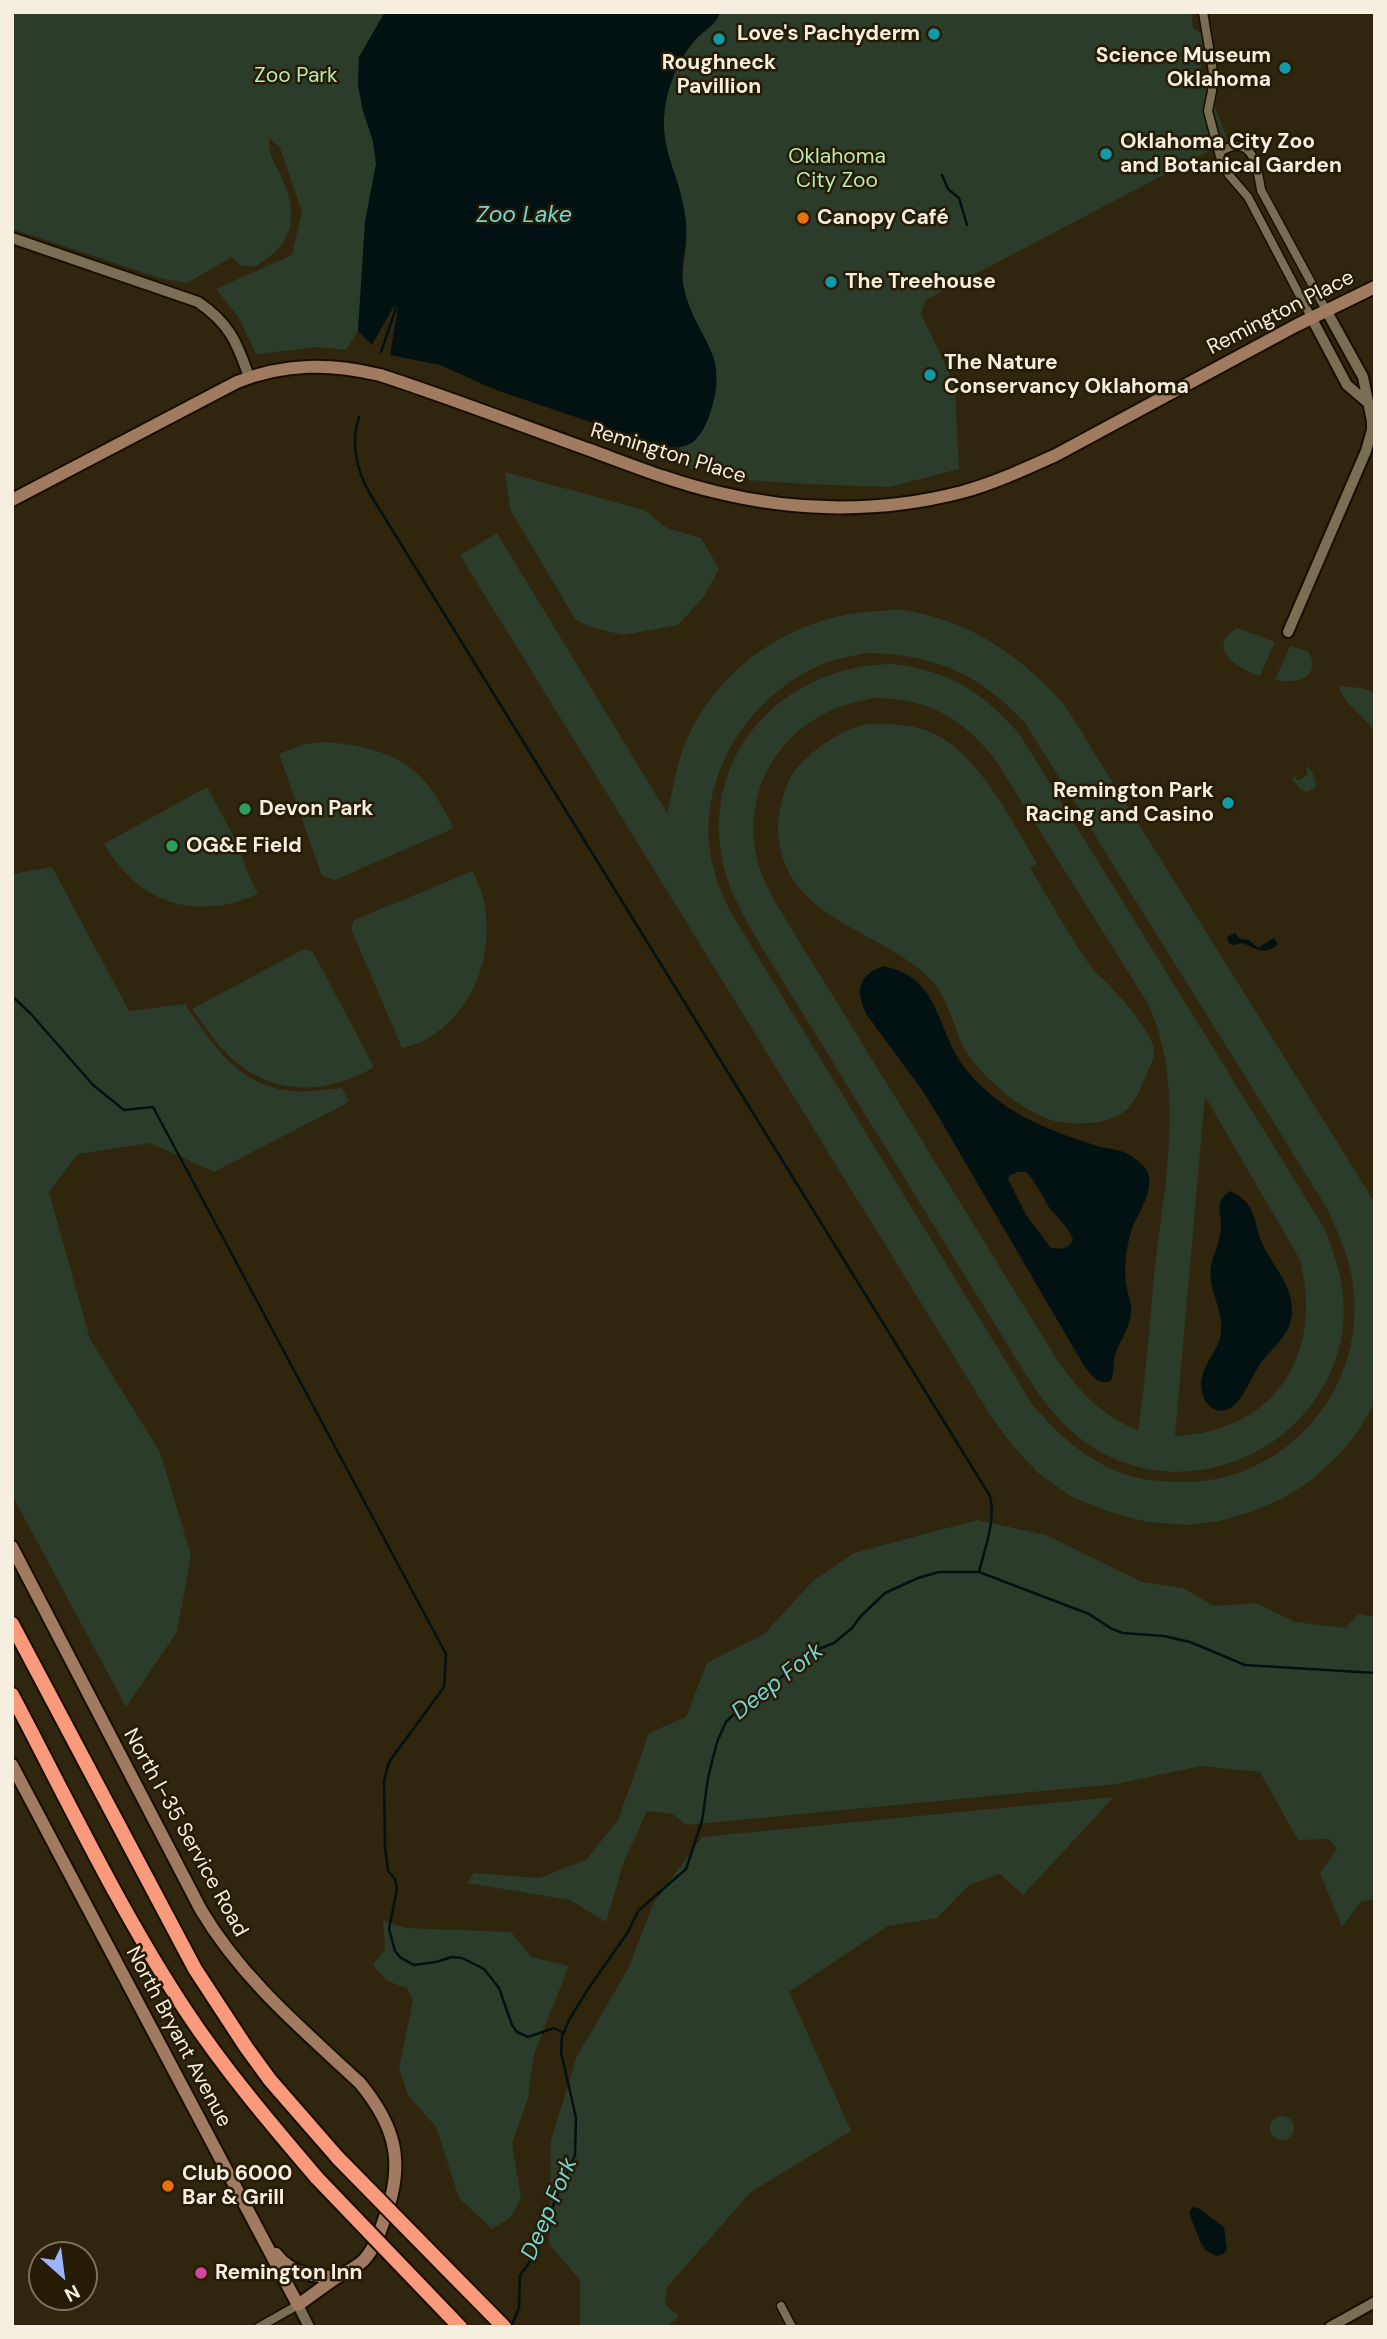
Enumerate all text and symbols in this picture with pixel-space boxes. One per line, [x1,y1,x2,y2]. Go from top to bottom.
place label: Love's Pachyderm [737,21,920,47]
marker: Love's Pachyderm [926,26,942,42]
marker: Roughneck Pavillion [711,31,727,47]
place label: Science Museum Oklahoma [1096,43,1271,93]
place label: Roughneck Pavillion [662,50,776,100]
marker: Science Museum Oklahoma [1277,60,1293,76]
park label: Zoo Park [254,63,338,89]
place label: Oklahoma City Zoo and Botanical Garden [1120,129,1342,179]
park label: Oklahoma City Zoo [788,144,886,194]
marker: Oklahoma City Zoo and Botanical Garden [1098,146,1114,162]
water label: Zoo Lake [476,202,572,230]
place label: Canopy Café [817,205,949,231]
marker: Canopy Café [795,210,811,226]
street label: Remington Place [1203,265,1359,361]
place label: The Treehouse [845,269,996,295]
marker: The Treehouse [823,274,839,290]
place label: The Nature Conservancy Oklahoma [944,350,1189,400]
marker: The Nature Conservancy Oklahoma [922,367,938,383]
street label: Remington Place [587,418,749,490]
place label: Remington Park Racing and Casino [1026,778,1214,828]
marker: Remington Park Racing and Casino [1220,795,1236,811]
place label: Devon Park [259,796,373,822]
marker: Devon Park [237,801,253,817]
place label: OG&E Field [186,833,302,859]
marker: OG&E Field [164,838,180,854]
water label: Deep Fork [727,1638,829,1726]
street label: North I-35 Service Road [117,1725,253,1941]
street label: North Bryant Avenue [120,1942,236,2132]
water label: Deep Fork [516,2154,584,2264]
place label: Club 6000 Bar & Grill [182,2161,292,2211]
marker: Club 6000 Bar & Grill [160,2178,176,2194]
north arrow [28,2241,98,2311]
place label: Remington Inn [215,2260,362,2286]
marker: Remington Inn [193,2265,209,2281]
text: N [60,2279,84,2308]

